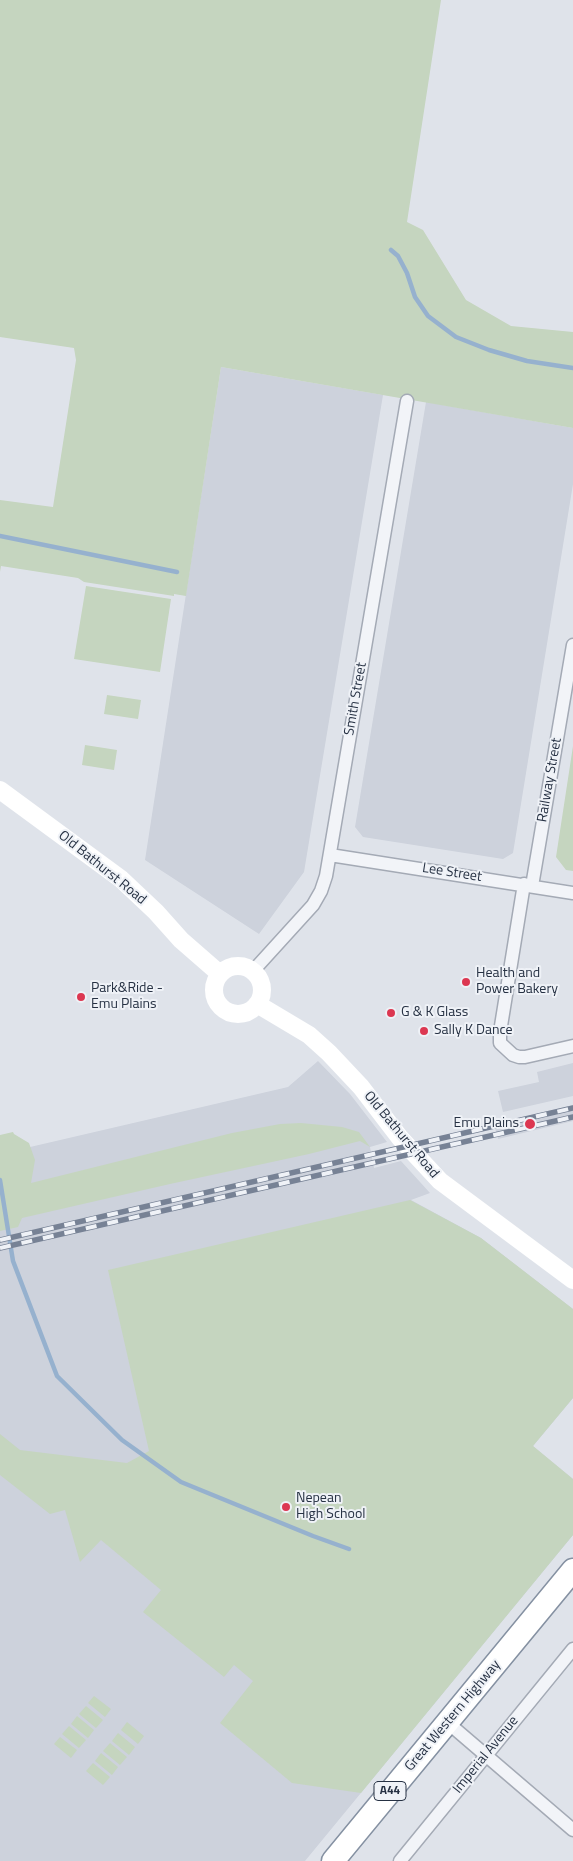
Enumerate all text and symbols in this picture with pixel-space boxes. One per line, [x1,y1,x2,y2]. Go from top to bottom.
street label: Smith Street [341,661,371,737]
street label: Railway Street [534,736,566,824]
street label: Old Bathurst Road [55,827,149,909]
street label: Lee Street [421,860,483,886]
place label: Health and Power Bakery [476,966,558,999]
marker: Health and Power Bakery [460,976,472,988]
place label: Park&Ride - Emu Plains [91,981,163,1014]
marker: Park&Ride - Emu Plains [75,991,87,1003]
place label: G & K Glass [401,1005,468,1021]
marker: G & K Glass [385,1007,397,1019]
place label: Sally K Dance [434,1023,513,1039]
marker: Sally K Dance [418,1025,430,1037]
street label: Old Bathurst Road [360,1088,442,1182]
place label: Emu Plains [453,1116,519,1132]
marker: Emu Plains [523,1117,537,1131]
place label: Nepean High School [296,1491,366,1524]
marker: Nepean High School [280,1501,292,1513]
street label: Great Western Highway [402,1657,504,1775]
street label: Imperial Avenue [450,1713,522,1797]
road number: A44 [374,1782,406,1800]

